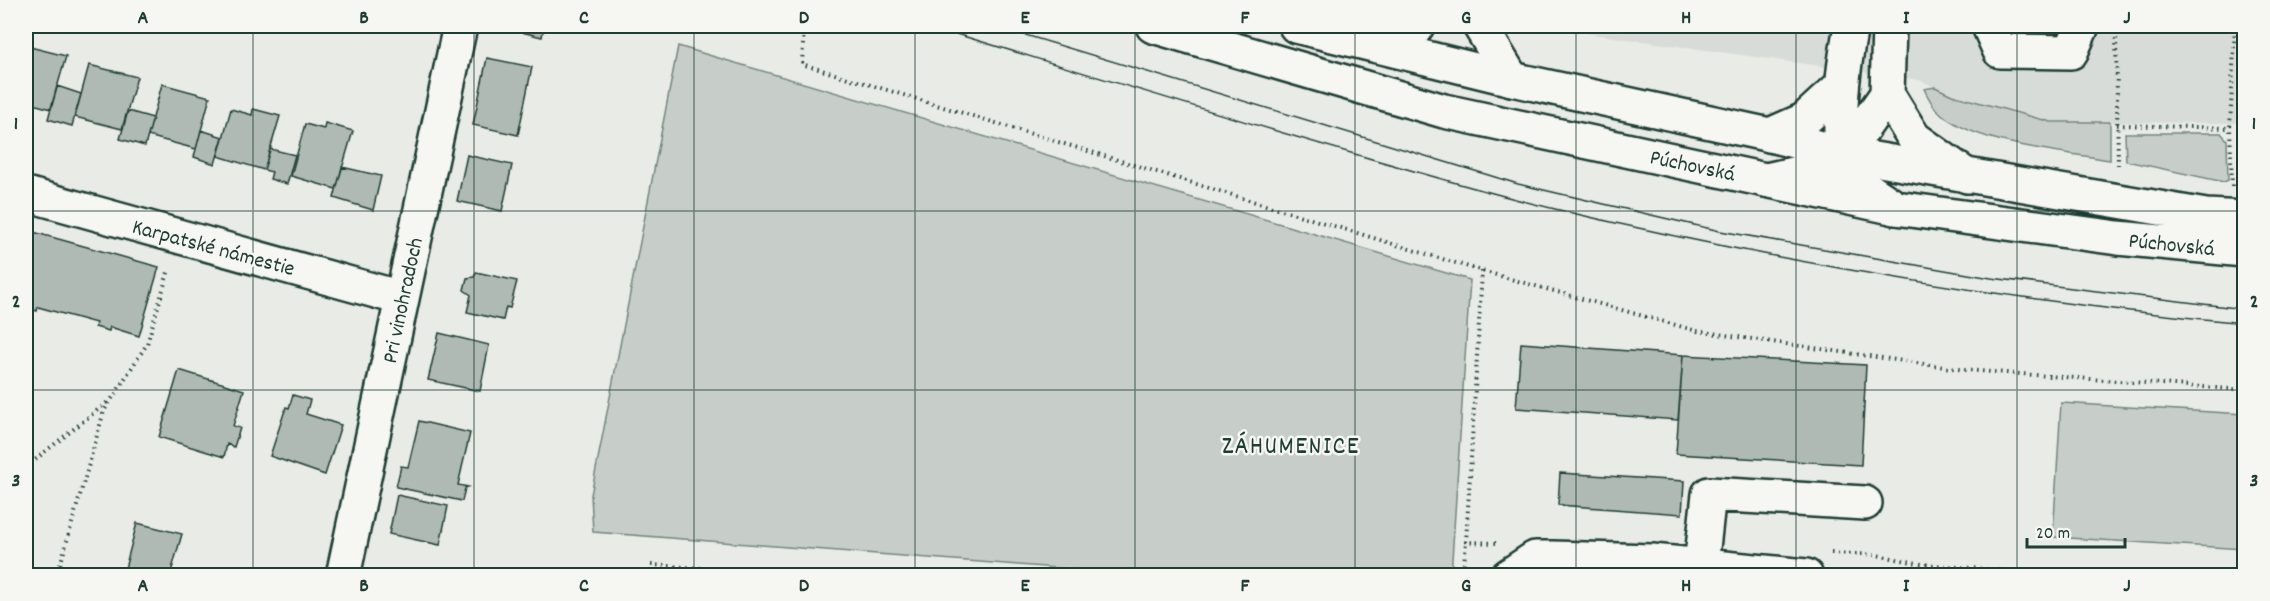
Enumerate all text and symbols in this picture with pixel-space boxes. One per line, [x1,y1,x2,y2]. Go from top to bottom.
text: A [138,5,149,33]
text: B [359,5,369,33]
text: C [579,5,589,33]
text: D [799,5,810,33]
text: E [1020,5,1030,33]
text: F [1241,5,1251,33]
text: G [1461,5,1471,33]
text: H [1681,5,1691,33]
text: I [1903,5,1910,33]
text: J [2123,5,2131,33]
text: 1 [14,111,18,139]
text: 1 [2252,111,2256,139]
street label: Púchovská [1647,143,1738,192]
street label: Karpatské námestie [128,213,298,286]
street label: Púchovská [2127,227,2216,266]
street label: Pri vinohradoch [376,235,433,367]
text: 2 [12,289,20,317]
text: 2 [2250,289,2258,317]
district label: ZÁHUMENICE [1222,429,1360,466]
text: 3 [12,468,20,496]
text: 3 [2250,468,2258,496]
scale bar [2027,511,2124,549]
text: 20 m [2036,522,2070,547]
text: A [138,573,149,601]
text: B [359,573,369,601]
text: C [579,573,589,601]
text: D [799,573,810,601]
text: E [1020,573,1030,601]
text: F [1241,573,1251,601]
text: G [1461,573,1471,601]
text: H [1681,573,1691,601]
text: I [1903,573,1910,601]
text: J [2123,573,2131,601]

